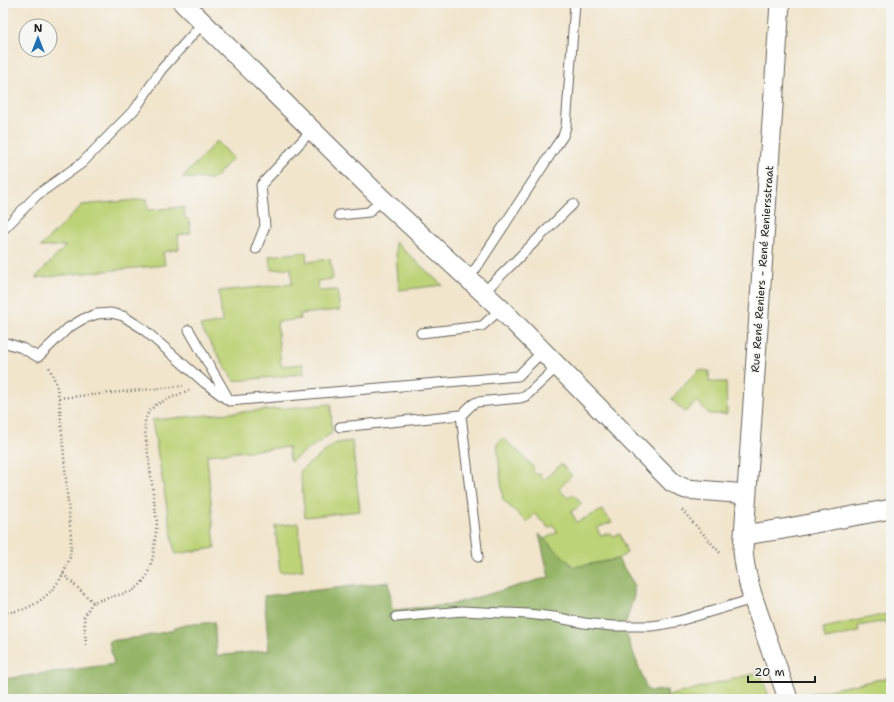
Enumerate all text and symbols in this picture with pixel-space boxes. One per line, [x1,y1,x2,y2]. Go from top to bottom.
north arrow [18,18,58,58]
text: N [34,21,43,36]
street label: Rue René Reniers - René Reniersstraat [748,165,777,373]
scale bar [748,658,815,684]
text: 20 m [754,664,785,680]

